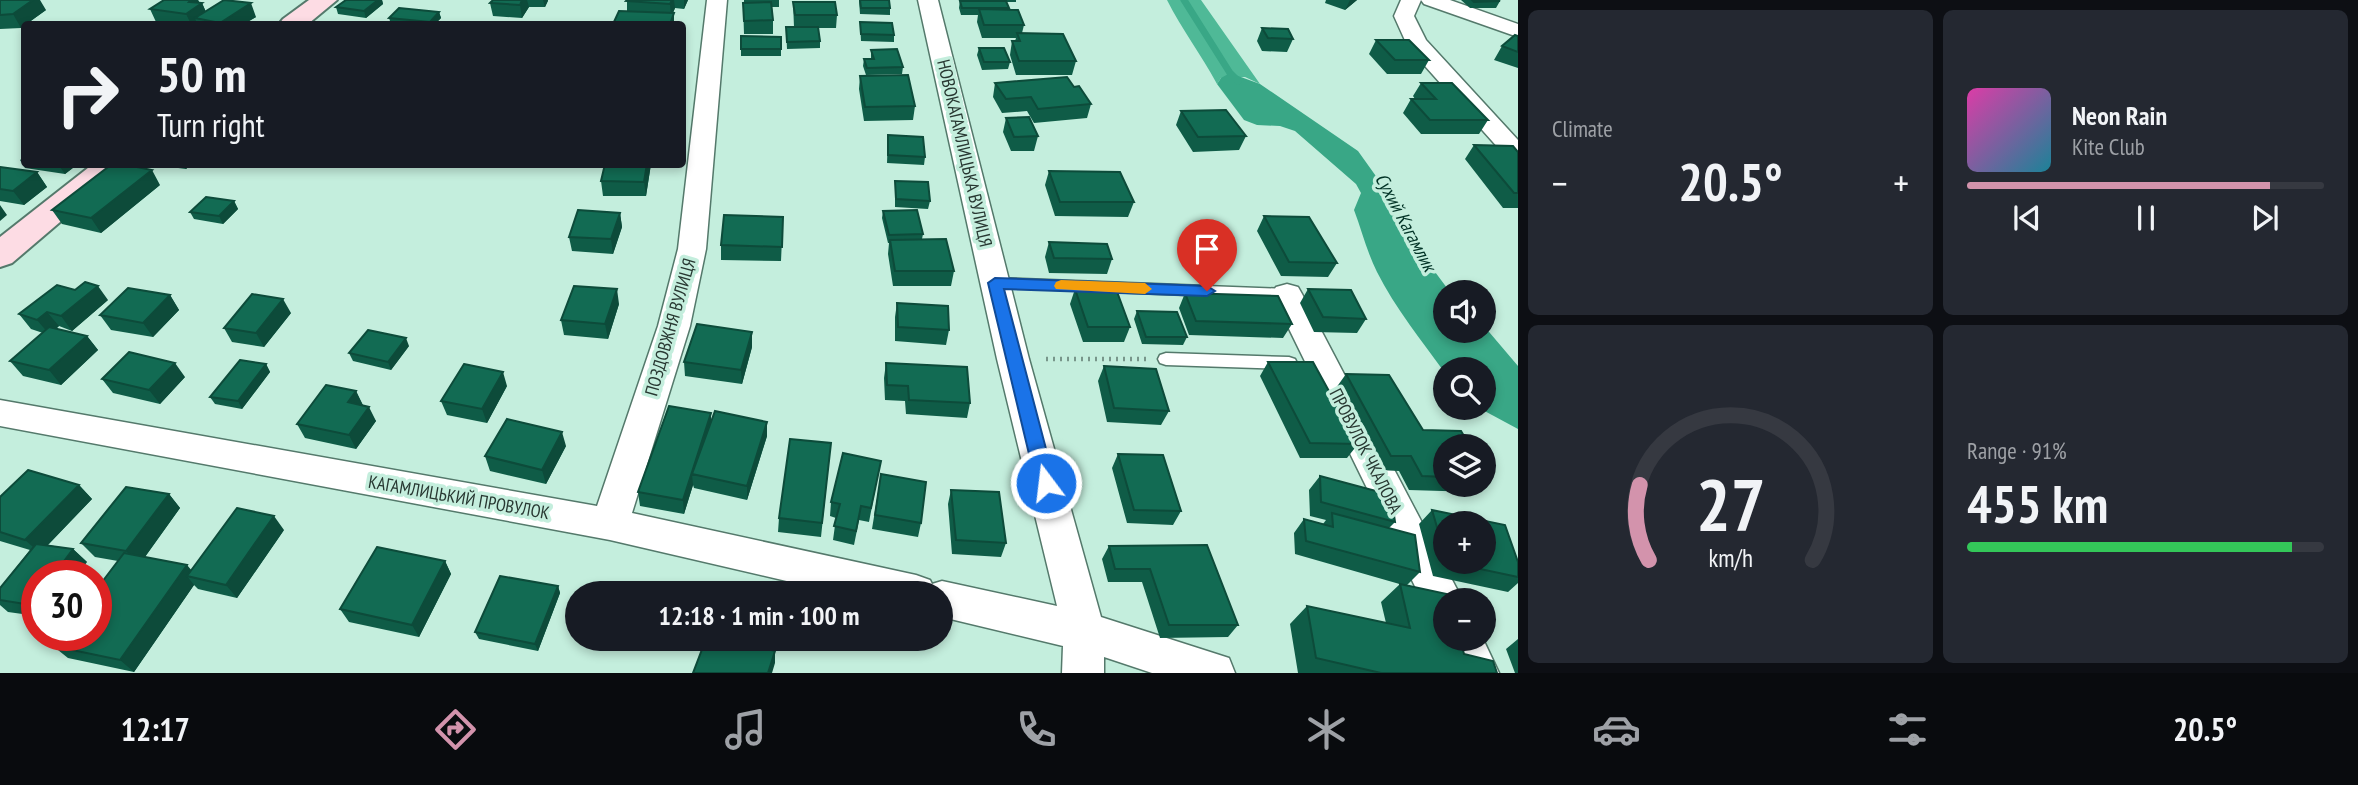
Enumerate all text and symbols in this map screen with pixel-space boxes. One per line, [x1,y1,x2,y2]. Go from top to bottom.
text: 50 m [157,42,246,106]
icon: right [42,49,133,140]
street label: НОВОКАГАМЛИЦЬКА ВУЛИЦЯ [932,57,998,249]
text: Neon Rain [2072,99,2167,132]
text: Turn right [157,104,265,146]
text: Climate [1552,114,1613,143]
text: Kite Club [2072,132,2145,161]
text: 20.5° [1678,148,1783,215]
text: − [1552,158,1568,207]
text: + [1893,158,1909,207]
water label: Сухий Кагамлик [1370,169,1443,278]
icon: previous [2008,199,2046,237]
icon: pause [2127,199,2165,237]
icon: next [2246,199,2284,237]
pin [1177,219,1237,291]
icon: arrive [1188,230,1226,268]
street label: ПОЗДОВЖНЯ ВУЛИЦЯ [639,256,701,398]
map controls [1433,280,1496,651]
button: sound [1433,280,1496,343]
button: search [1433,357,1496,420]
street label: ПРОВУЛОК ЧКАЛОВА [1325,385,1408,518]
button: layers [1433,434,1496,497]
text: Range · 91% [1967,436,2067,465]
position arrow [1009,446,1083,520]
text: 27 [1696,456,1765,550]
street label: КАГАМЛИЦЬКИЙ ПРОВУЛОК [367,470,551,524]
text: 455 km [1967,470,2108,537]
button: + [1433,511,1496,574]
text: km/h [1708,542,1753,574]
speed limit sign: 30 [21,560,112,651]
button: − [1433,588,1496,651]
text: 12:18 · 1 min · 100 m [659,599,859,632]
icon: directions [431,705,480,754]
icon: music [721,705,770,754]
icon: phone [1012,705,1061,754]
icon: climate [1302,705,1351,754]
icon: car [1592,705,1641,754]
icon: filters [1883,705,1932,754]
text: 12:17 [121,708,190,750]
text: 20.5° [2173,708,2237,750]

